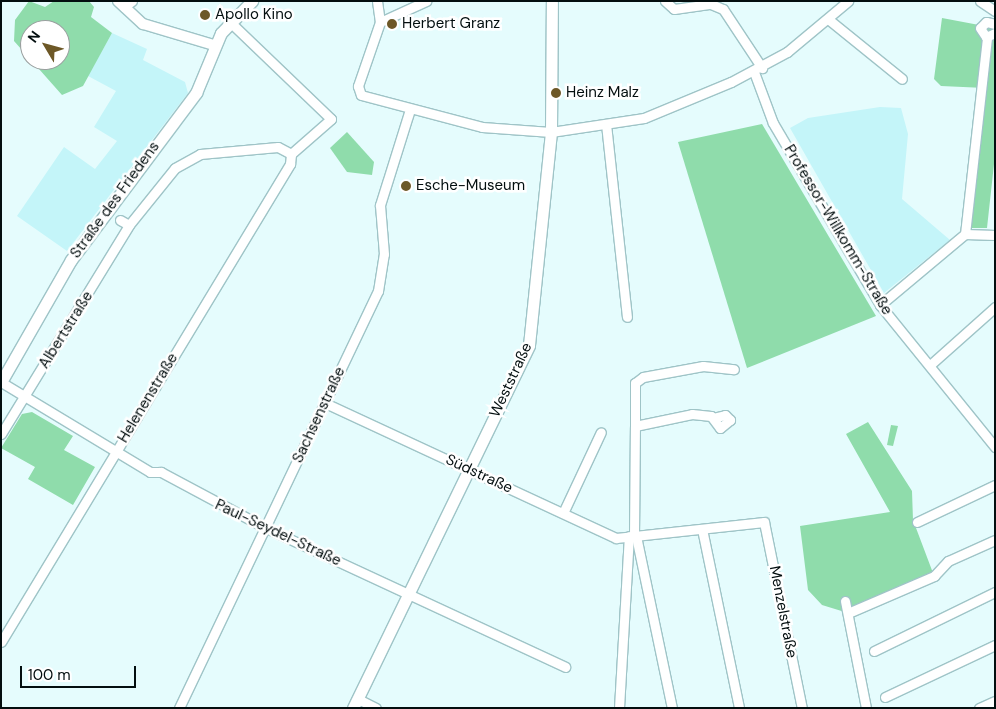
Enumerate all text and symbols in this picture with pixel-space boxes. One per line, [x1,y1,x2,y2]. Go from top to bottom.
place label: Apollo Kino [215,6,293,24]
marker: Apollo Kino [199,9,211,21]
place label: Herbert Granz [402,15,500,33]
marker: Herbert Granz [386,18,398,30]
north arrow [20,20,70,70]
text: N [24,27,44,46]
place label: Heinz Malz [566,84,639,102]
marker: Heinz Malz [550,87,562,99]
street label: Straße des Friedens [67,138,163,262]
street label: Professor-Willkomm-Straße [780,142,896,318]
place label: Esche-Museum [416,177,525,195]
marker: Esche-Museum [400,180,412,192]
street label: Albertstraße [35,288,97,372]
street label: Weststraße [486,340,536,420]
street label: Helenenstraße [114,350,182,446]
street label: Sachsenstraße [289,364,349,466]
street label: Südstraße [443,451,515,497]
street label: Paul-Seydel-Straße [212,496,344,570]
street label: Menzelstraße [765,564,801,660]
scale bar [22,656,139,688]
text: 100 m [28,665,71,685]

